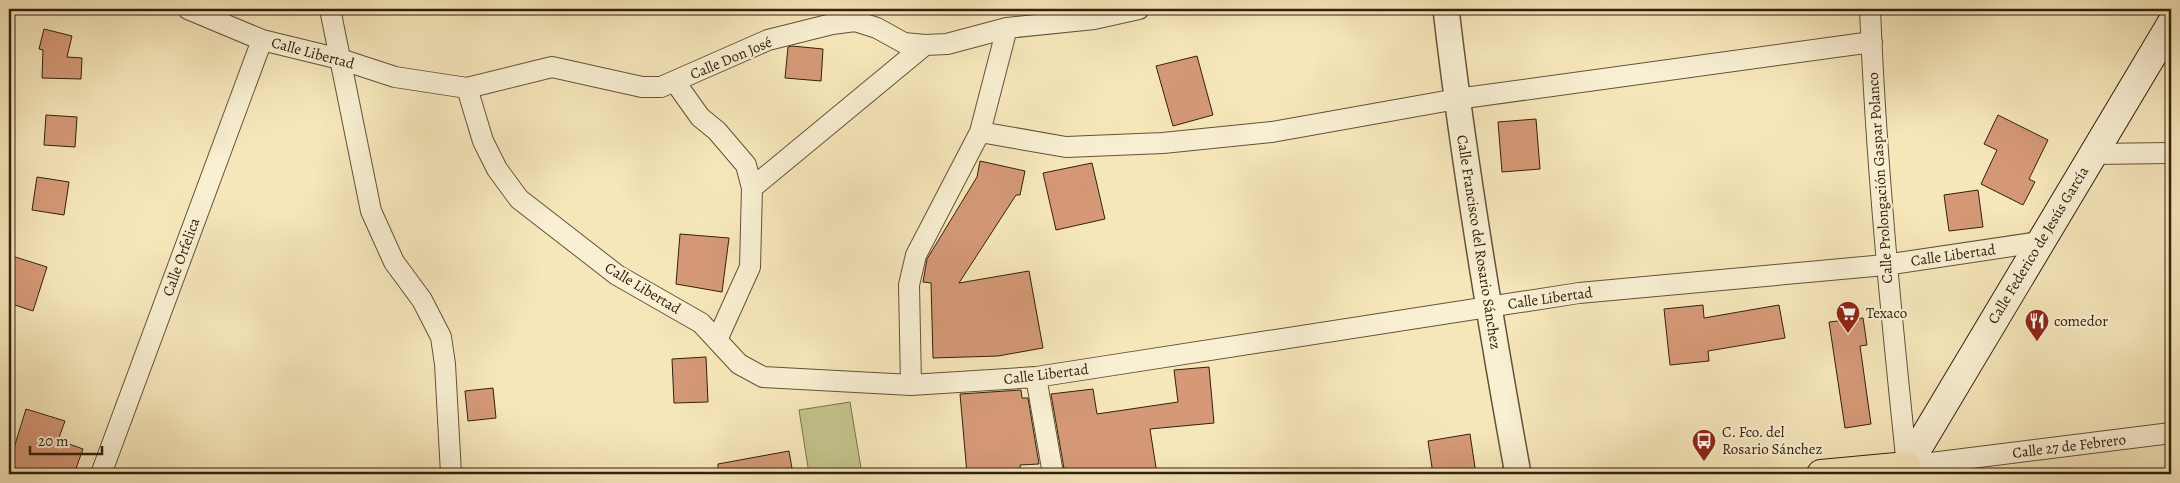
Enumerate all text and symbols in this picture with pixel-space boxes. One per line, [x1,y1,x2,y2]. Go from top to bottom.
street label: Calle Libertad [269,32,358,74]
street label: Calle Don José [687,32,775,84]
street label: Calle Prolongación Gaspar Polanco [1863,72,1897,284]
street label: Calle Francisco del Rosario Sánchez [1452,133,1506,351]
street label: Calle Federico de Jesús García [1983,163,2093,327]
street label: Calle Orfelica [158,215,204,299]
street label: Calle Libertad [1909,239,1998,271]
street label: Calle Libertad [601,257,686,319]
street label: Calle Libertad [1506,282,1595,314]
supermarket icon: Texaco [1835,300,1861,334]
place label: Texaco [1866,303,1907,323]
restaurant icon: comedor [2024,308,2050,342]
place label: comedor [2054,311,2108,331]
street label: Calle Libertad [1002,359,1090,389]
place label: C. Fco. del Rosario Sánchez [1722,422,1823,459]
scale bar [30,423,102,455]
bus stop icon: C. Fco. del Rosario Sánchez [1691,428,1717,462]
street label: Calle 27 de Febrero [2011,429,2127,463]
text: 20 m [38,431,69,451]

